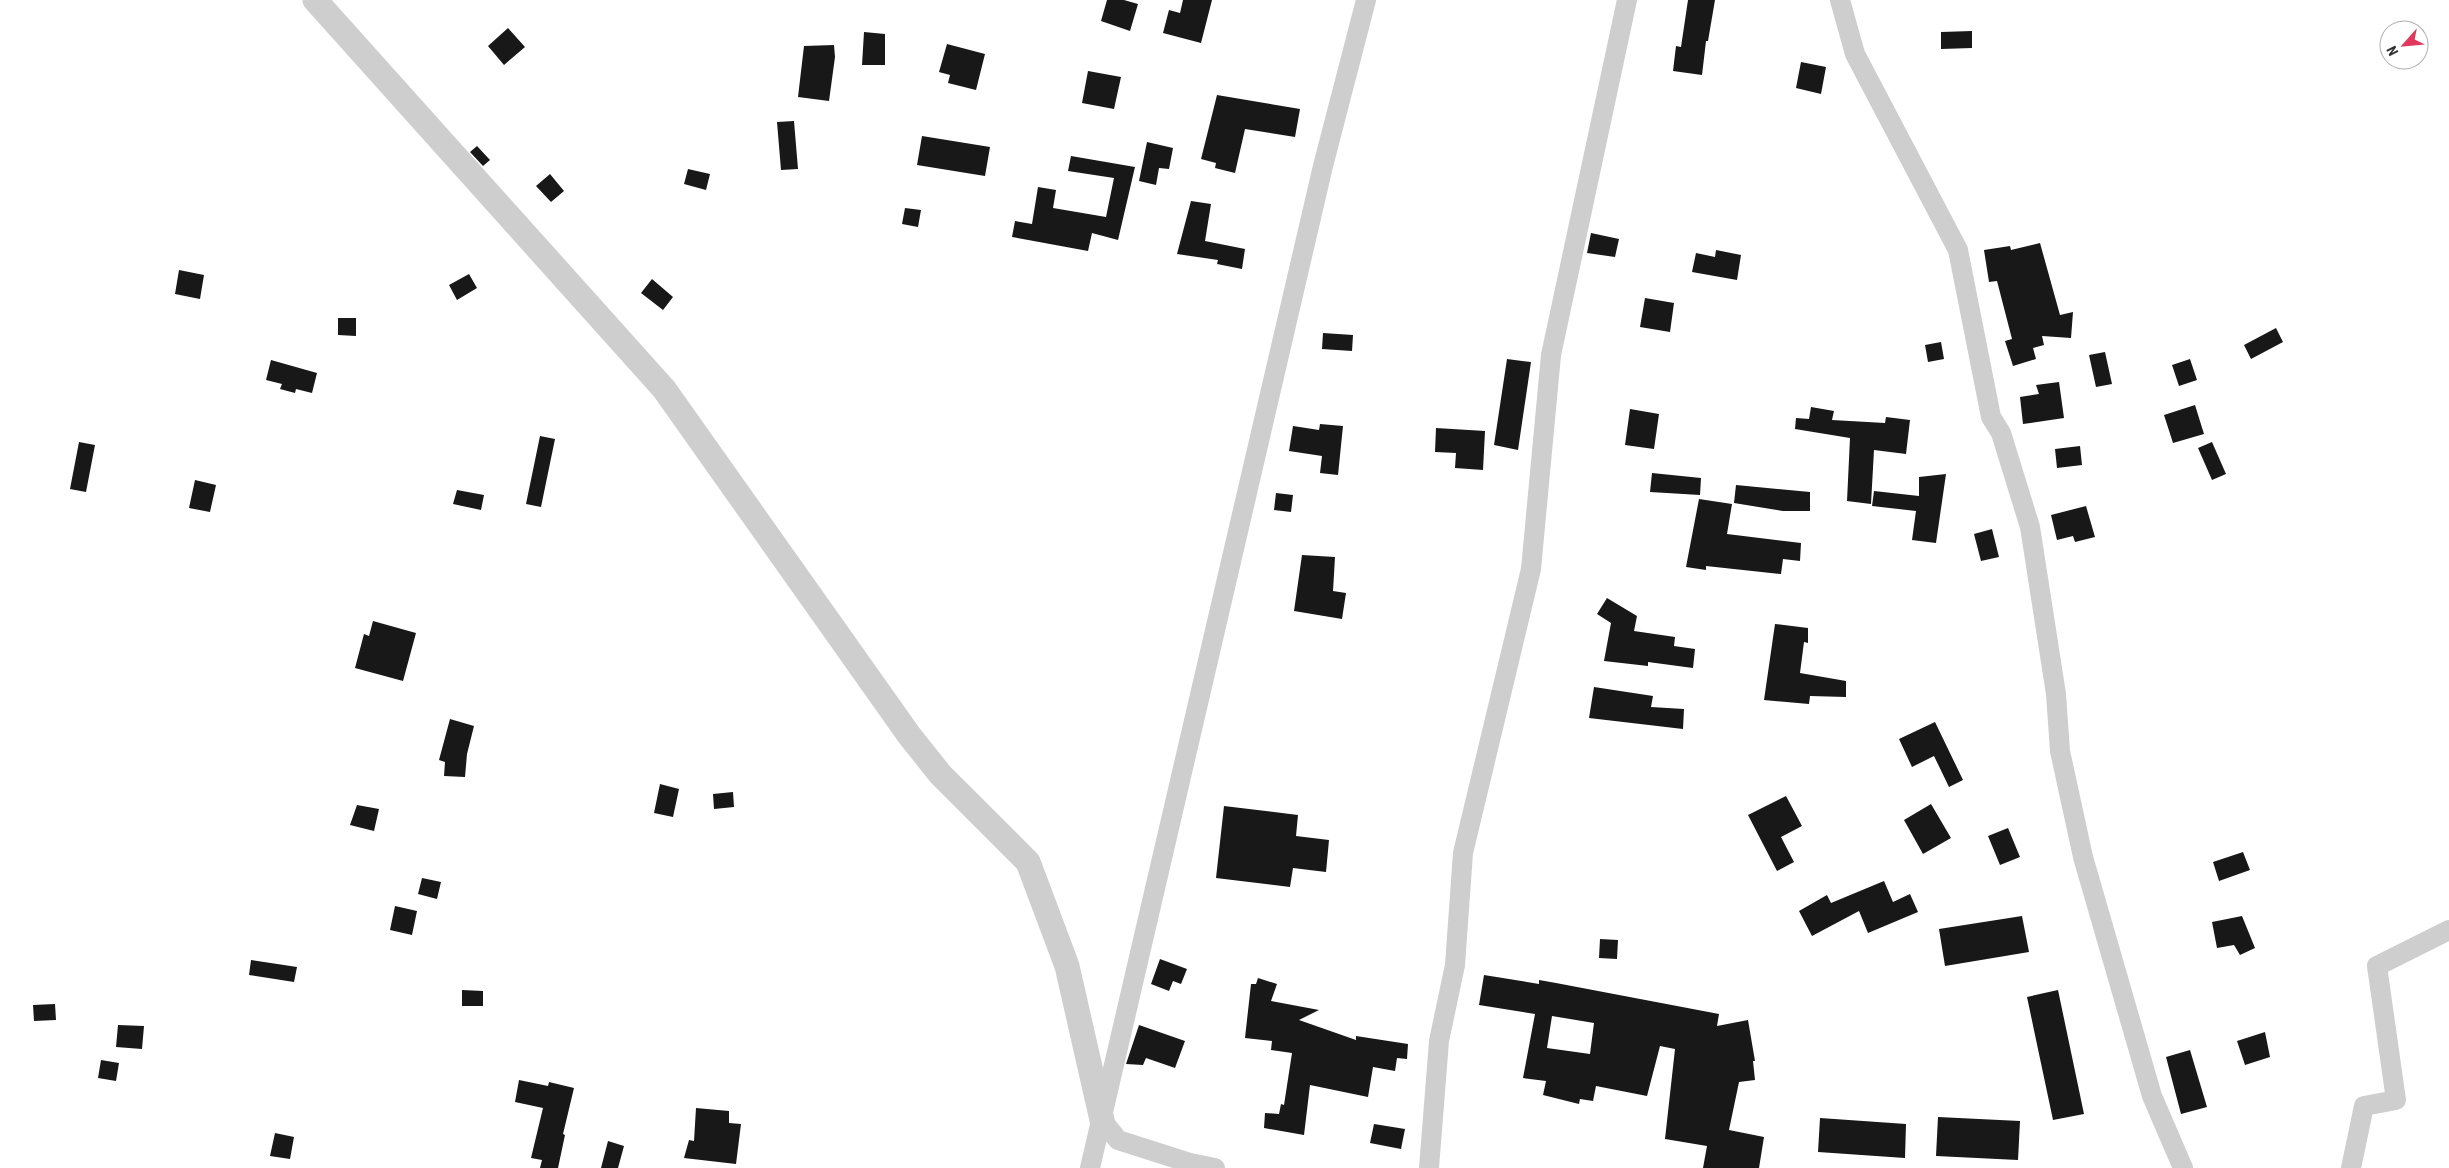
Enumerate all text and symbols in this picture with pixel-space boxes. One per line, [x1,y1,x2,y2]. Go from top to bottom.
north arrow [2379,20,2429,70]
text: N [2383,43,2401,58]

